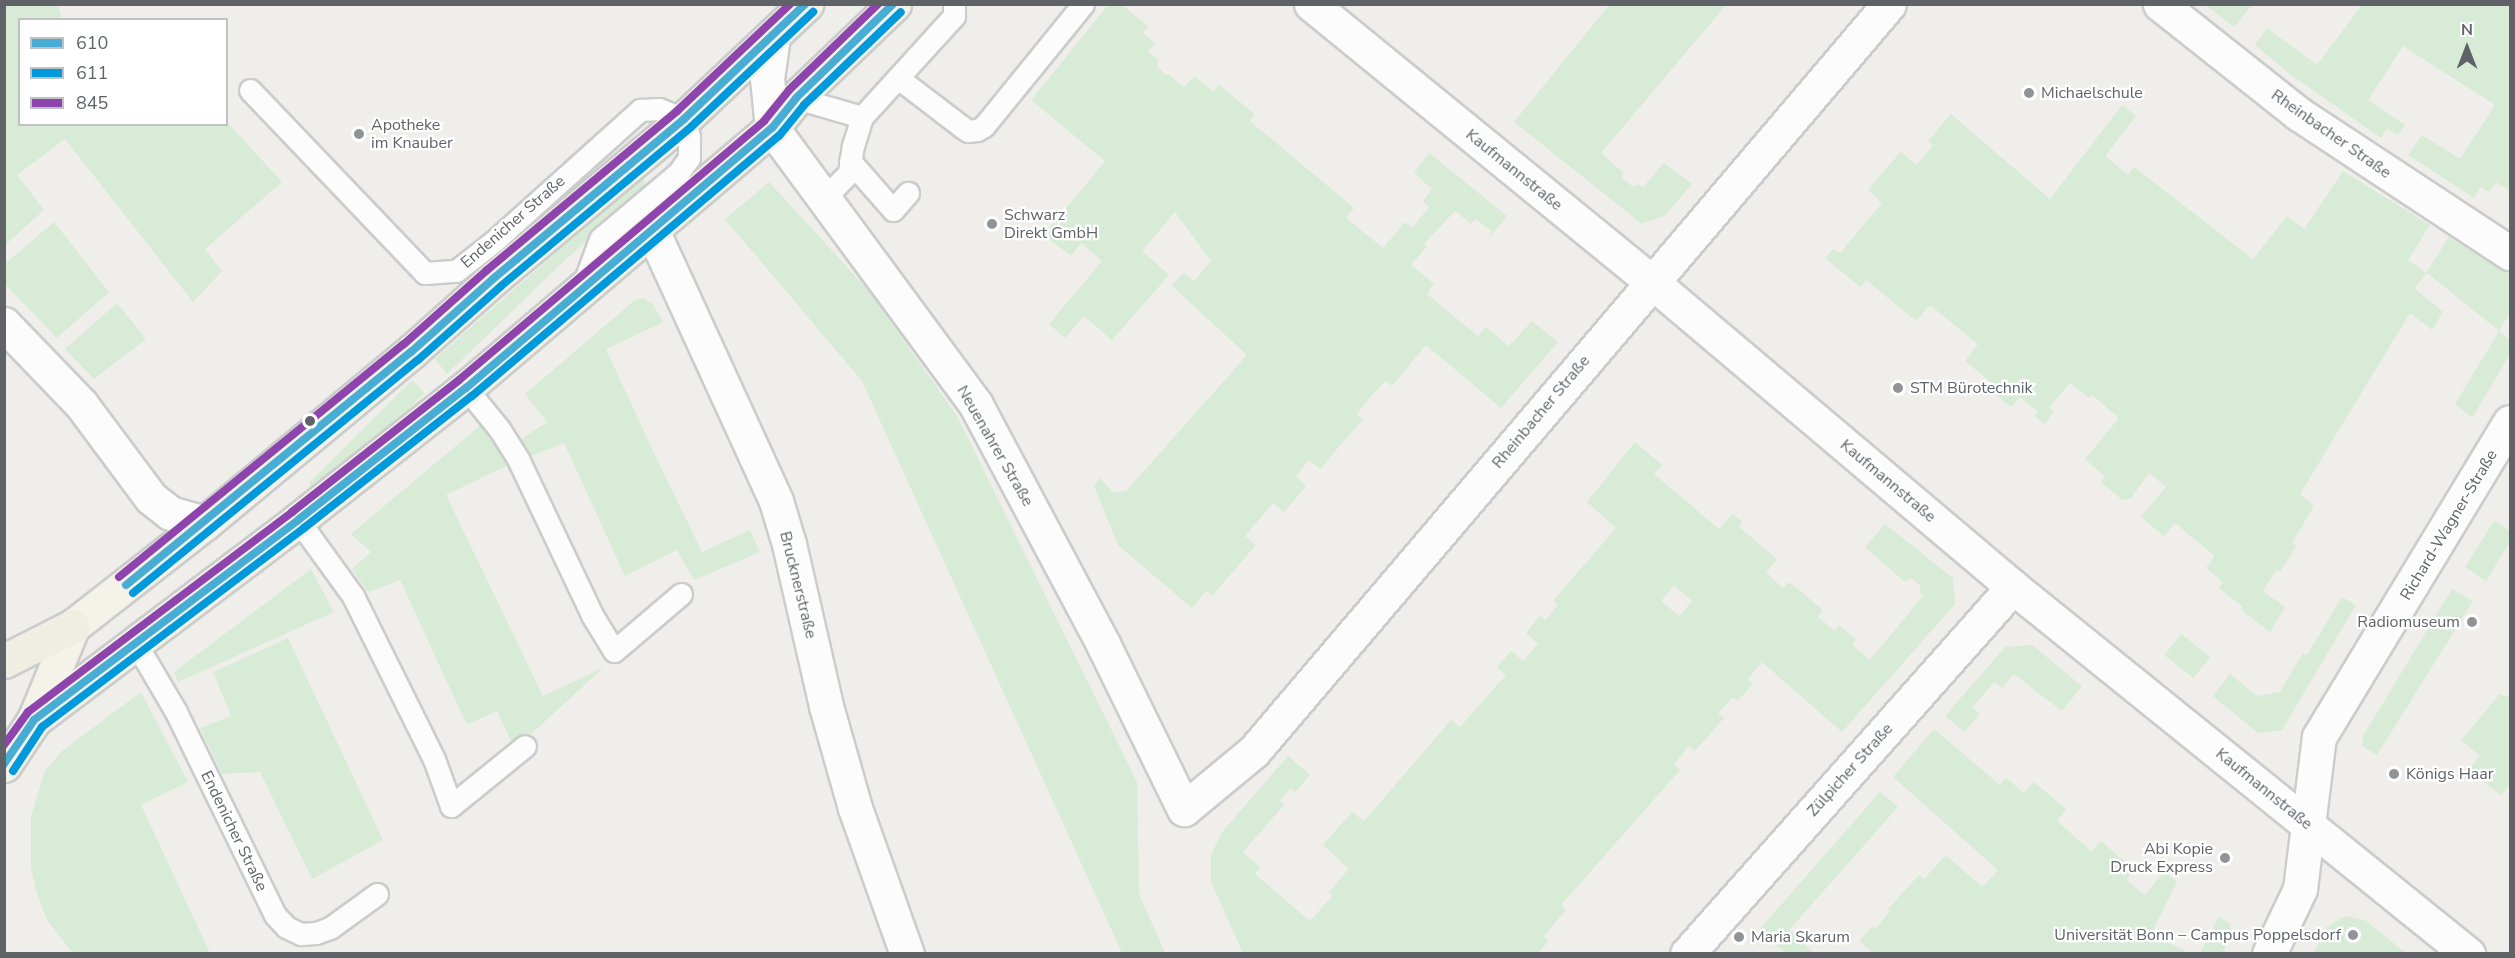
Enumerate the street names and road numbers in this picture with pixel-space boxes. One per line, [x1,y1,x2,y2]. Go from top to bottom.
street label: Rheinbacher Straße [2267,86,2395,182]
street label: Kaufmannstraße [1462,125,1566,215]
street label: Endenicher Straße [457,172,569,272]
street label: Rheinbacher Straße [1488,352,1594,472]
street label: Neuenahrer Straße [953,382,1037,510]
street label: Kaufmannstraße [1836,435,1940,527]
street label: Richard-Wagner-Straße [2396,446,2502,604]
street label: Brucknerstraße [775,529,821,641]
street label: Zülpicher Straße [1803,719,1897,821]
street label: Kaufmannstraße [2212,744,2316,834]
street label: Endenicher Straße [196,768,272,894]

